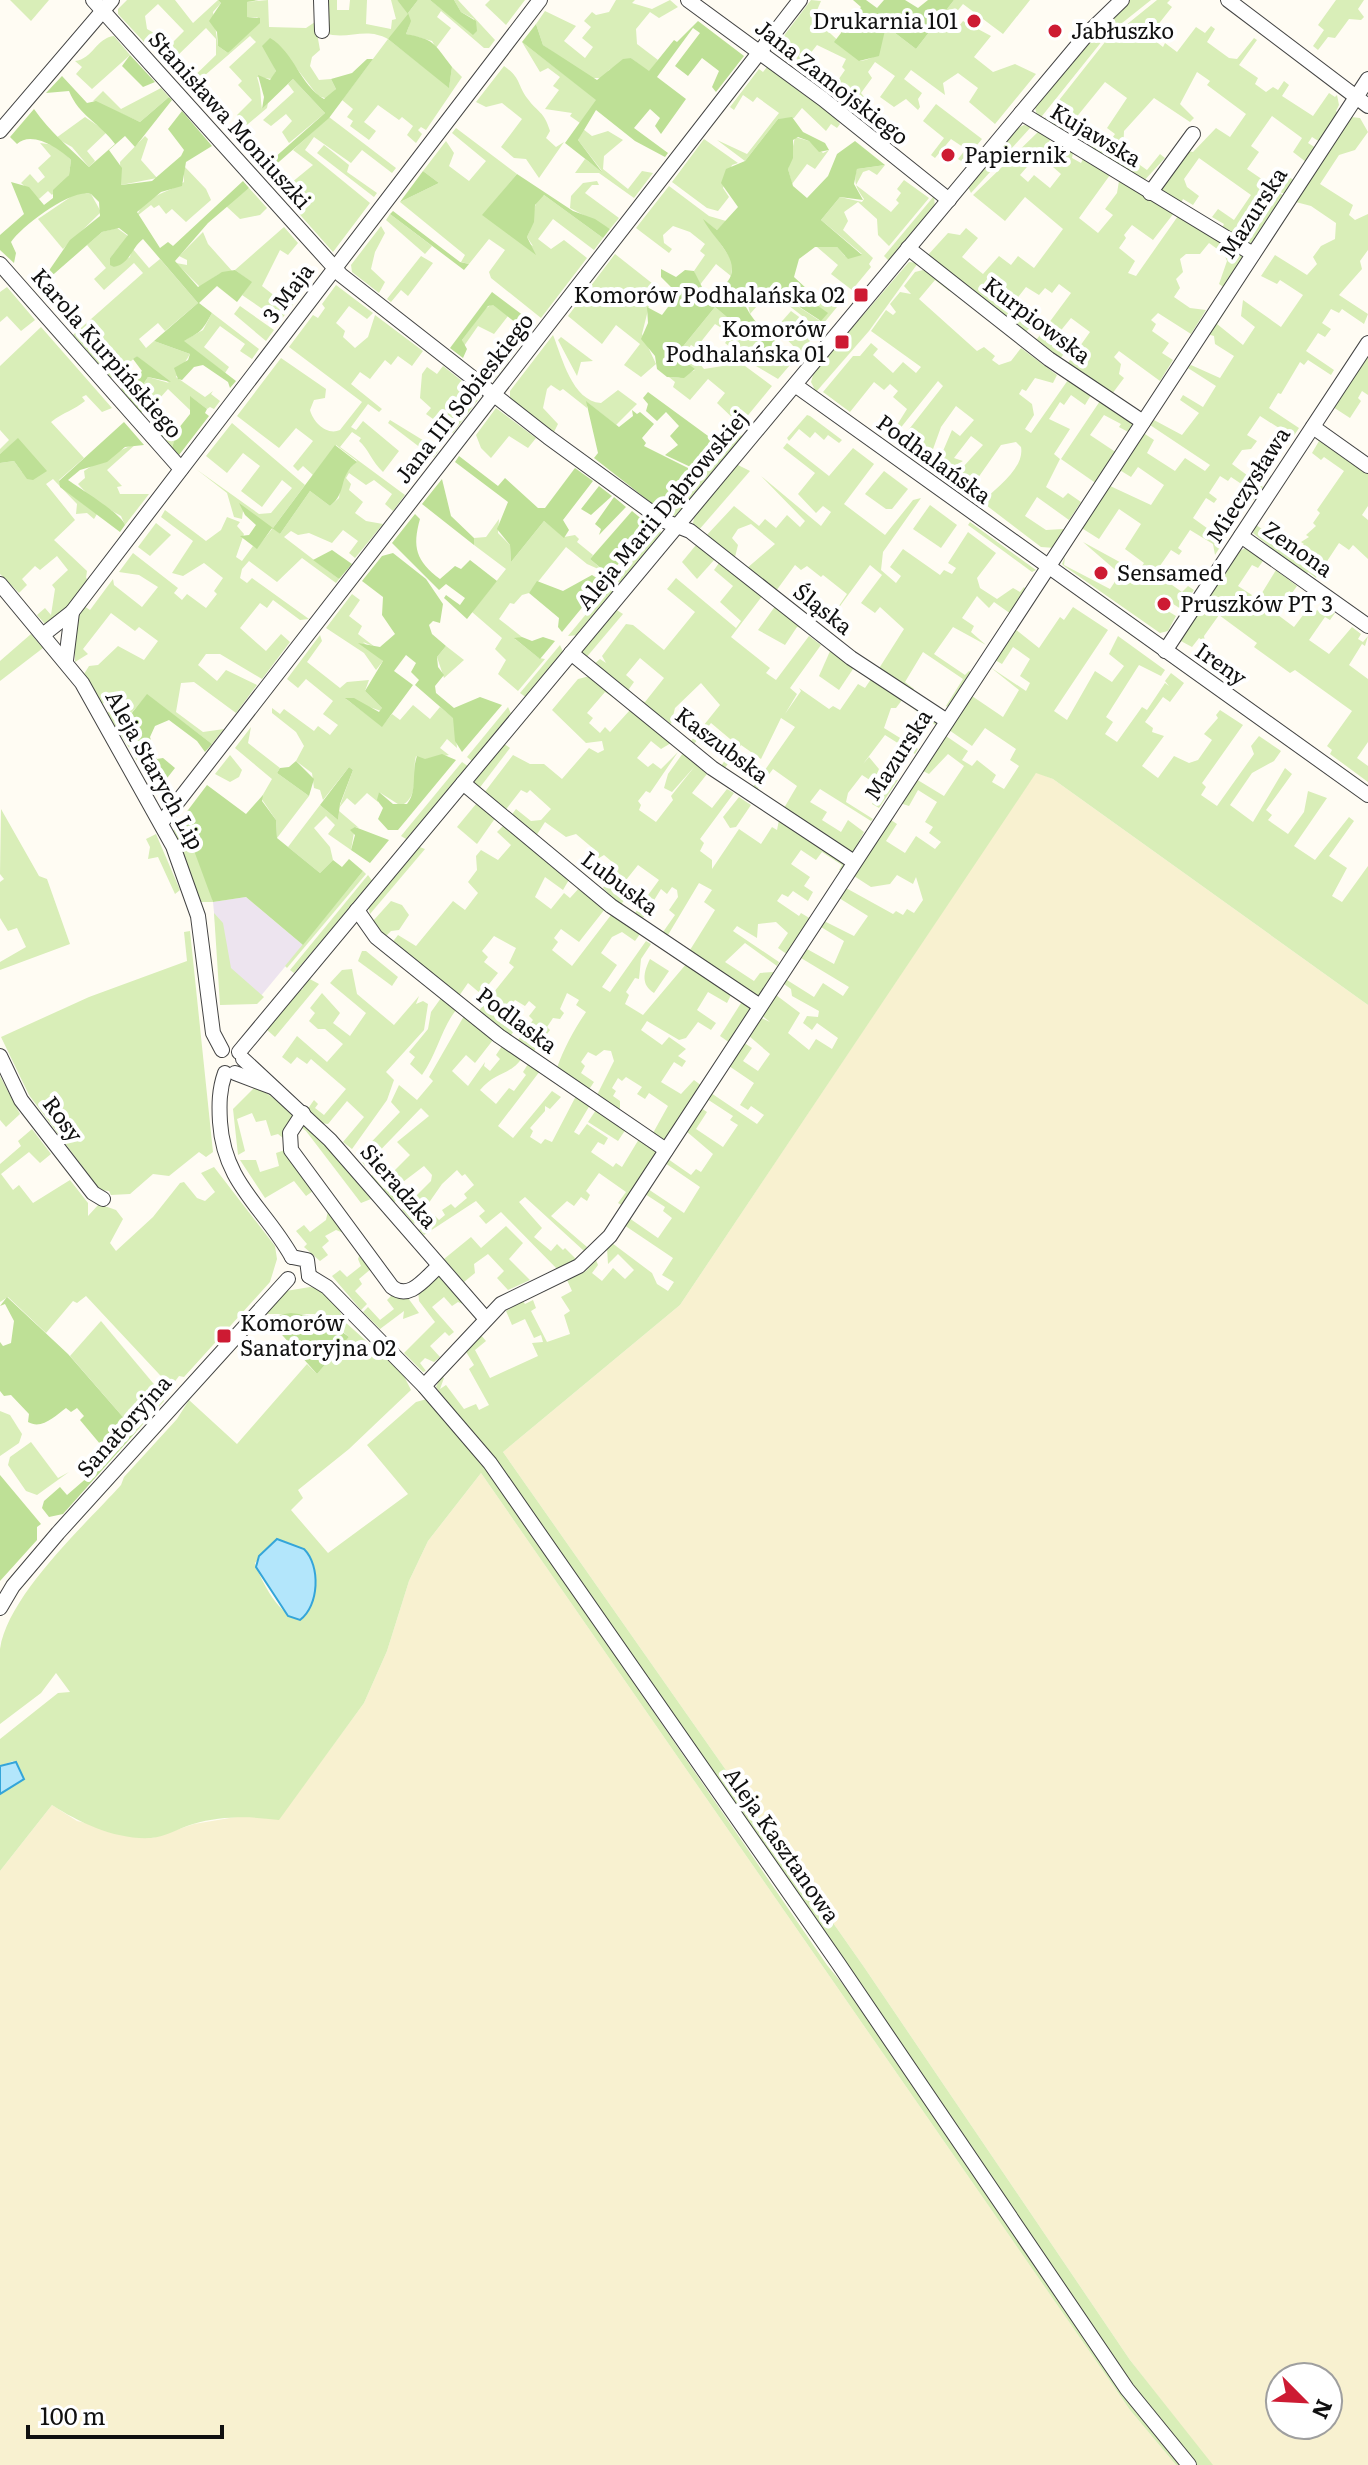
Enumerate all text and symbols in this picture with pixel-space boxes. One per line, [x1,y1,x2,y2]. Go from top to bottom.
place label: Drukarnia 101 [813,3,958,36]
street label: Jana Zamojskiego [749,10,917,152]
marker: Drukarnia 101 [965,12,983,30]
place label: Jabłuszko [1071,13,1174,46]
marker: Jabłuszko [1046,22,1064,40]
street label: Stanisława Moniuszki [142,23,320,215]
street label: Kujawska [1045,94,1149,174]
place label: Papiernik [964,137,1067,170]
marker: Papiernik [939,146,957,164]
street label: Mazurska [1210,160,1294,265]
street label: 3 Maja [253,255,320,329]
street label: Karola Kurpińskiego [25,260,192,444]
street label: Kurpiowska [977,267,1099,370]
place label: Komorów Podhalańska 02 [573,277,845,310]
marker: Komorów Podhalańska 02 [852,286,870,304]
street label: Jana III Sobieskiego [385,304,540,490]
place label: Komorów Podhalańska 01 [665,311,826,369]
marker: Komorów Podhalańska 01 [833,333,851,351]
street label: Aleja Marii Dąbrowskiej [567,402,754,616]
street label: Podhalańska [871,405,999,511]
street label: Mieczysława [1197,419,1297,549]
street label: Zenona [1257,512,1341,584]
place label: Sensamed [1117,555,1223,588]
marker: Sensamed [1092,564,1110,582]
street label: Śląska [787,574,861,642]
place label: Pruszków PT 3 [1180,586,1333,619]
marker: Pruszków PT 3 [1155,595,1173,613]
street label: Ireny [1189,633,1255,693]
street label: Aleja Starych Lip [99,683,214,855]
street label: Kaszubska [669,697,777,790]
street label: Mazurska [855,702,939,807]
street label: Lubuska [575,842,667,922]
street label: Podlaska [471,977,565,1060]
street label: Rosy [36,1088,93,1148]
street label: Sieradzka [354,1135,447,1235]
place label: Komorów Sanatoryjna 02 [240,1305,396,1363]
marker: Komorów Sanatoryjna 02 [215,1327,233,1345]
street label: Sanatoryjna [68,1366,178,1484]
street label: Aleja Kasztanowa [717,1759,850,1929]
north arrow [1264,2361,1344,2441]
scale bar [28,2389,222,2439]
text: N [1305,2395,1342,2425]
text: 100 m [40,2397,106,2432]

